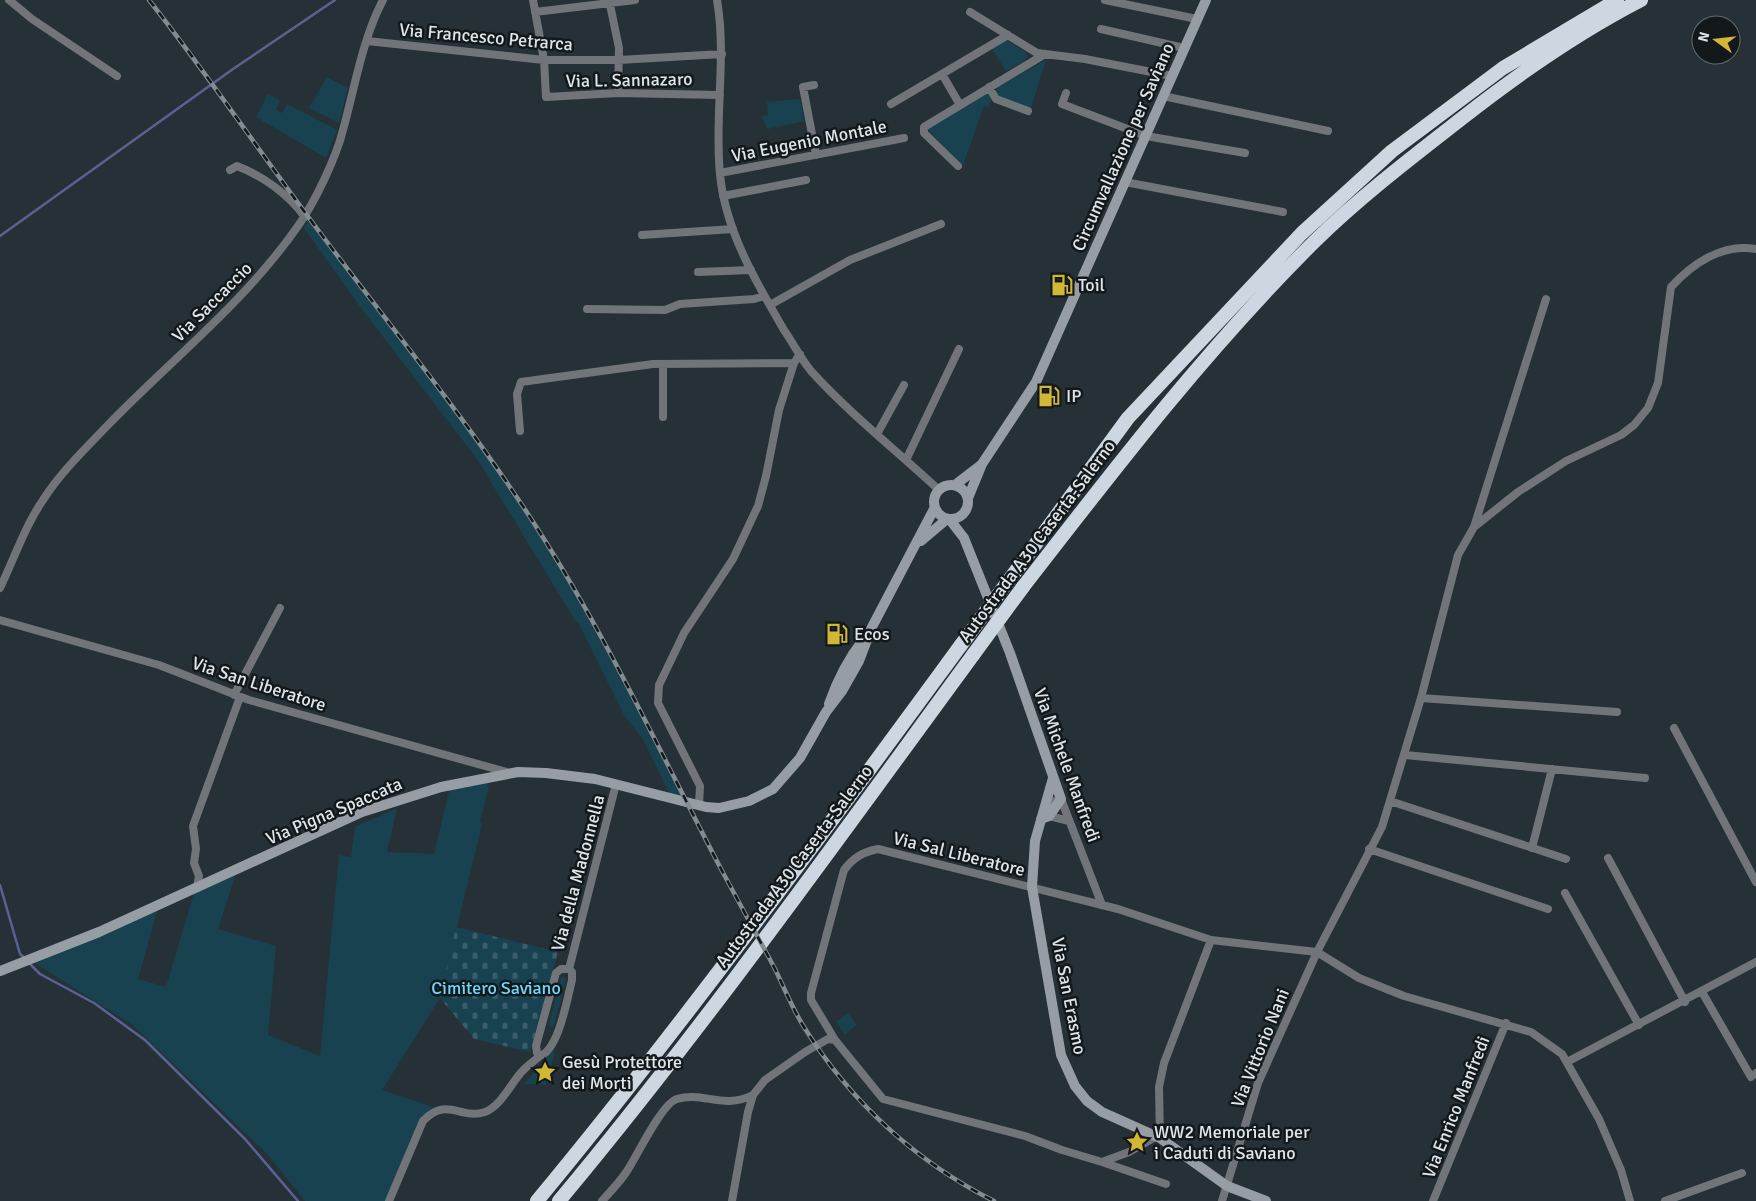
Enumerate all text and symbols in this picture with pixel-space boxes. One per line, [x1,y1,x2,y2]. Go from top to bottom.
north arrow [1691,15,1741,65]
street label: Via Francesco Petrarca [398,18,574,56]
text: N [1694,30,1713,44]
street label: Circumvallazione per Saviano [1067,40,1179,254]
street label: Via L. Sannazaro [565,68,693,92]
street label: Via Eugenio Montale [729,115,889,167]
street label: Via Saccaccio [167,257,257,347]
fuel station icon: Toil [1049,272,1075,298]
place label: Toil [1078,274,1105,296]
fuel station icon: IP [1036,383,1062,409]
place label: IP [1066,385,1082,407]
street label: Autostrada A30 Caserta-Salerno [954,436,1120,646]
fuel station icon: Ecos [824,621,850,647]
place label: Ecos [854,623,890,645]
street label: Via San Liberatore [189,652,329,716]
street label: Via Michele Manfredi [1029,685,1105,845]
street label: Autostrada A30 Caserta-Salerno [711,761,877,971]
street label: Via Pigna Spaccata [263,772,405,850]
street label: Via della Madonnella [547,792,609,954]
street label: Via Sal Liberatore [891,827,1027,881]
street label: Via San Erasmo [1047,936,1091,1056]
park label: Cimitero Saviano [431,977,561,999]
street label: Via Vittorio Nani [1226,985,1294,1111]
street label: Via Enrico Manfredi [1417,1033,1495,1181]
place label: Gesù Protettore dei Morti [562,1051,682,1094]
place icon: Gesù Protettore dei Morti [532,1059,558,1085]
place label: WW2 Memoriale per i Caduti di Saviano [1154,1121,1310,1164]
place icon: WW2 Memoriale per i Caduti di Saviano [1124,1129,1150,1155]

